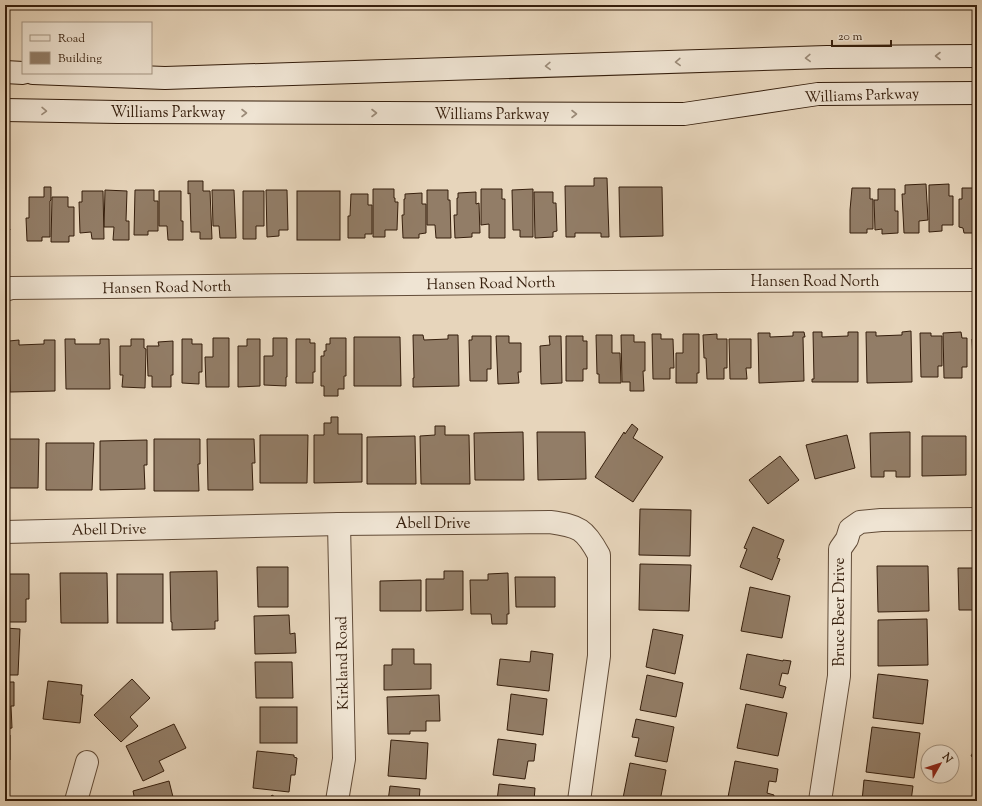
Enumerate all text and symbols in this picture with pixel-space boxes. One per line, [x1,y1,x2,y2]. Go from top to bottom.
legend [22,22,152,74]
scale bar [832,22,891,48]
text: 20 m [838,28,863,46]
text: Road [58,30,85,48]
text: Building [58,50,102,68]
one-way arrow [935,52,941,60]
one-way arrow [805,54,811,62]
one-way arrow [675,58,681,66]
one-way arrow [545,62,551,70]
street label: Williams Parkway [804,84,920,109]
street label: Williams Parkway [111,103,226,124]
street label: Williams Parkway [435,105,550,126]
one-way arrow [41,106,47,115]
one-way arrow [241,109,247,117]
one-way arrow [371,109,377,117]
one-way arrow [571,110,577,118]
street label: Hansen Road North [750,272,880,293]
street label: Hansen Road North [426,273,556,296]
street label: Hansen Road North [102,277,232,300]
street label: Abell Drive [396,514,470,535]
street label: Abell Drive [71,519,147,542]
street label: Bruce Beer Drive [830,557,851,667]
street label: Kirkland Road [332,615,355,710]
north arrow [920,744,960,784]
text: N [937,749,956,767]

